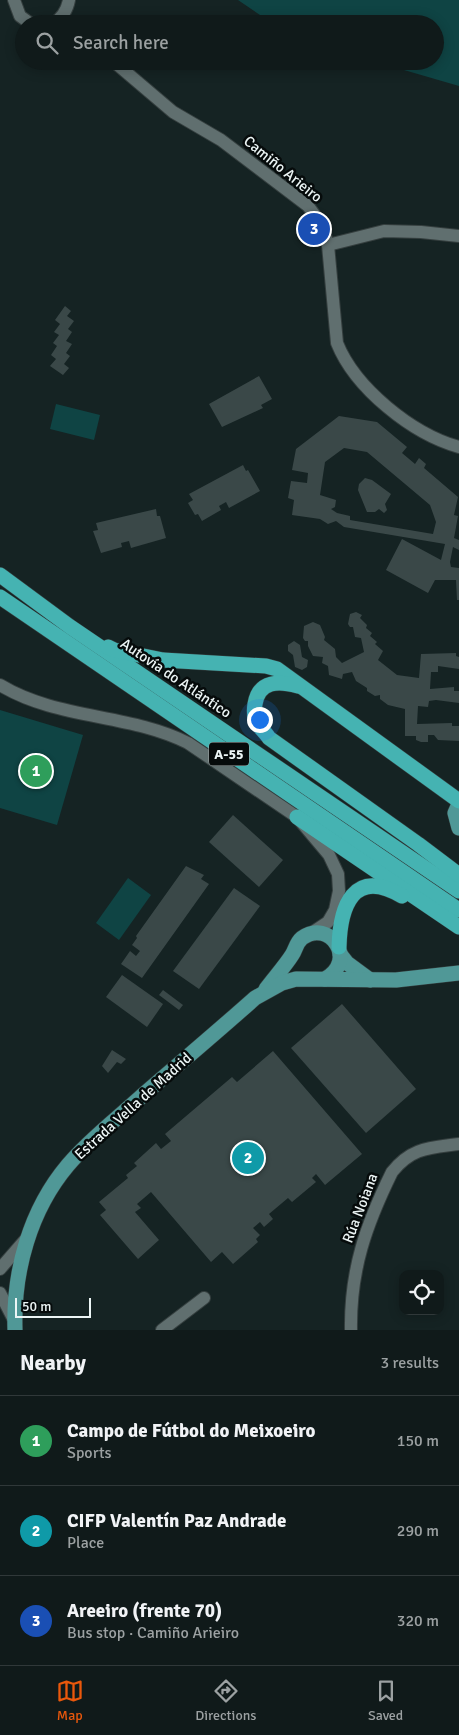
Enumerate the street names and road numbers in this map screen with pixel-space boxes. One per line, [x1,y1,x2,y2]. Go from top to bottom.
street label: Camiño Arieiro [240,132,326,206]
street label: Autovía do Atlántico [117,634,235,722]
road number: A-55 [209,742,249,766]
street label: Estrada Vella de Madrid [71,1049,195,1163]
street label: Rúa Noiana [338,1171,382,1245]

